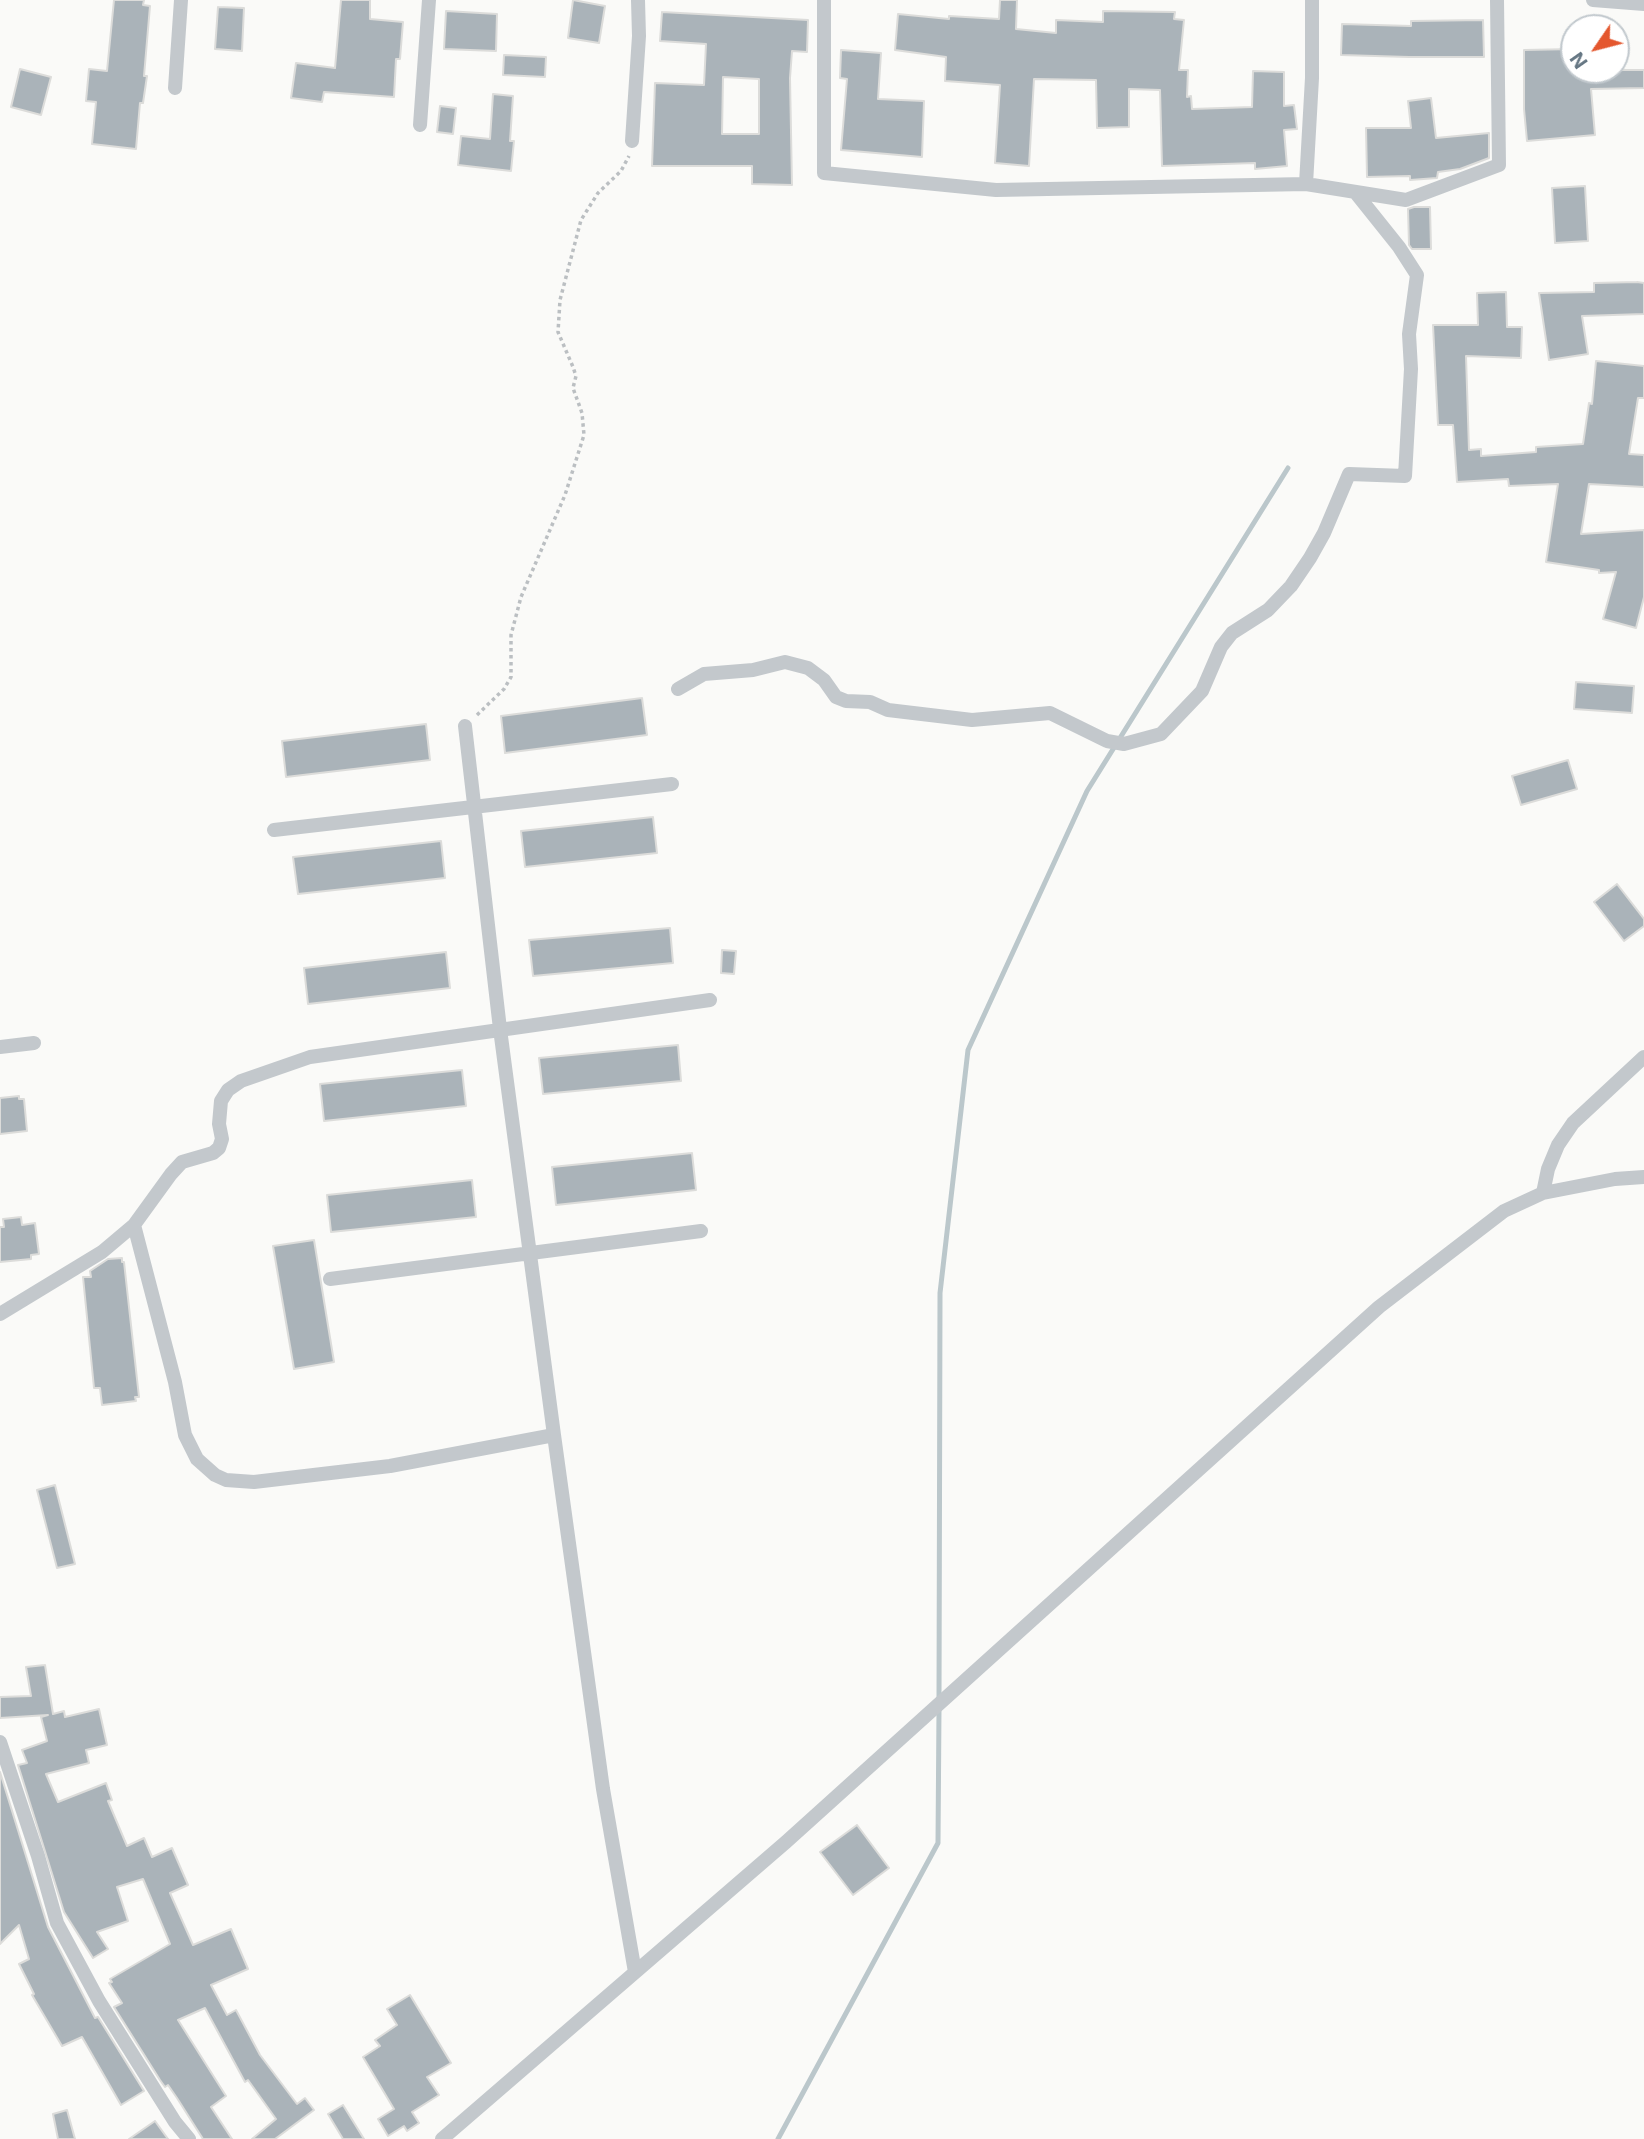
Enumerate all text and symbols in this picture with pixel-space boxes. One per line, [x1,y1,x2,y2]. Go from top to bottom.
north arrow [1560,14,1630,84]
text: N [1565,48,1593,73]

